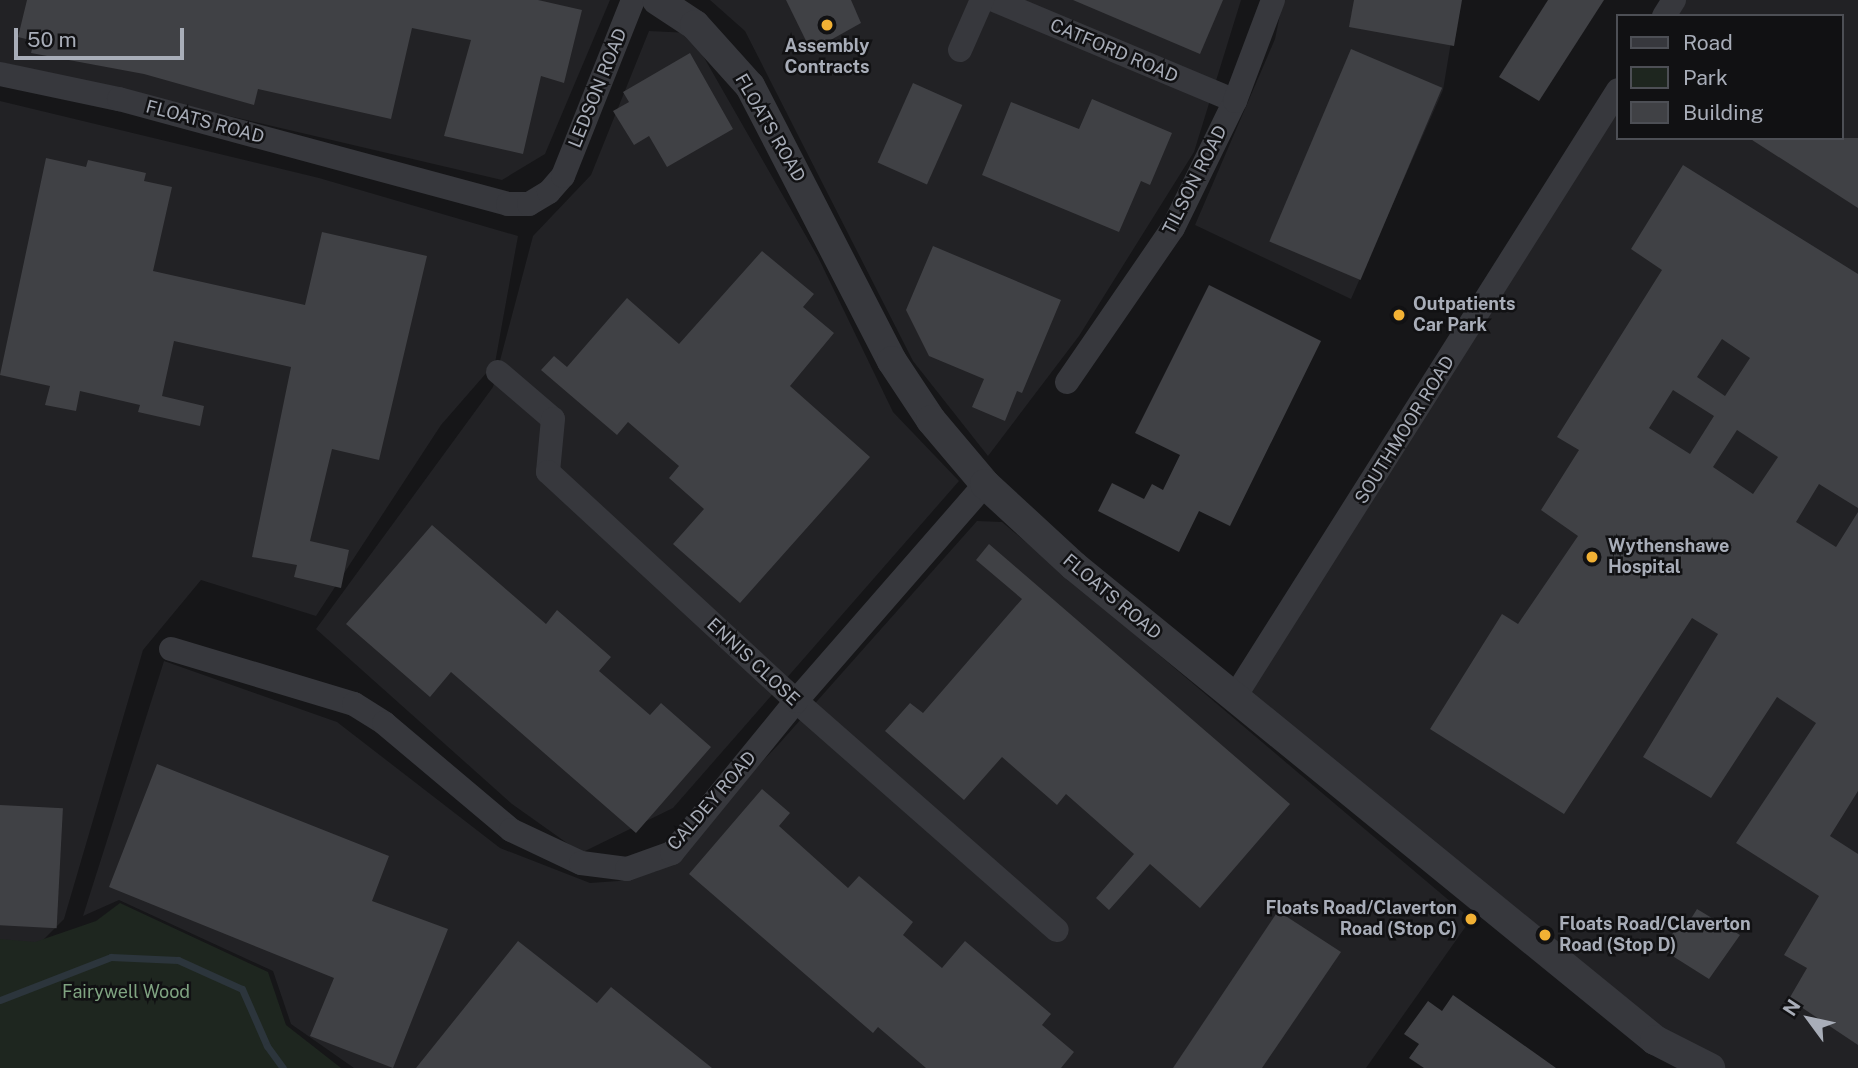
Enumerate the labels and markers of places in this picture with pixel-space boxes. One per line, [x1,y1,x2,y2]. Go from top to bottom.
marker: Assembly Contracts [819,17,835,33]
place label: Assembly Contracts [784,36,870,78]
place label: Outpatients Car Park [1413,294,1516,336]
marker: Outpatients Car Park [1391,307,1407,323]
place label: Wythenshawe Hospital [1608,536,1729,578]
marker: Wythenshawe Hospital [1582,547,1602,567]
place label: Floats Road/Claverton Road (Stop C) [1265,898,1457,940]
marker: Floats Road/Claverton Road (Stop C) [1463,911,1479,927]
place label: Floats Road/Claverton Road (Stop D) [1559,914,1751,956]
marker: Floats Road/Claverton Road (Stop D) [1537,927,1553,943]

